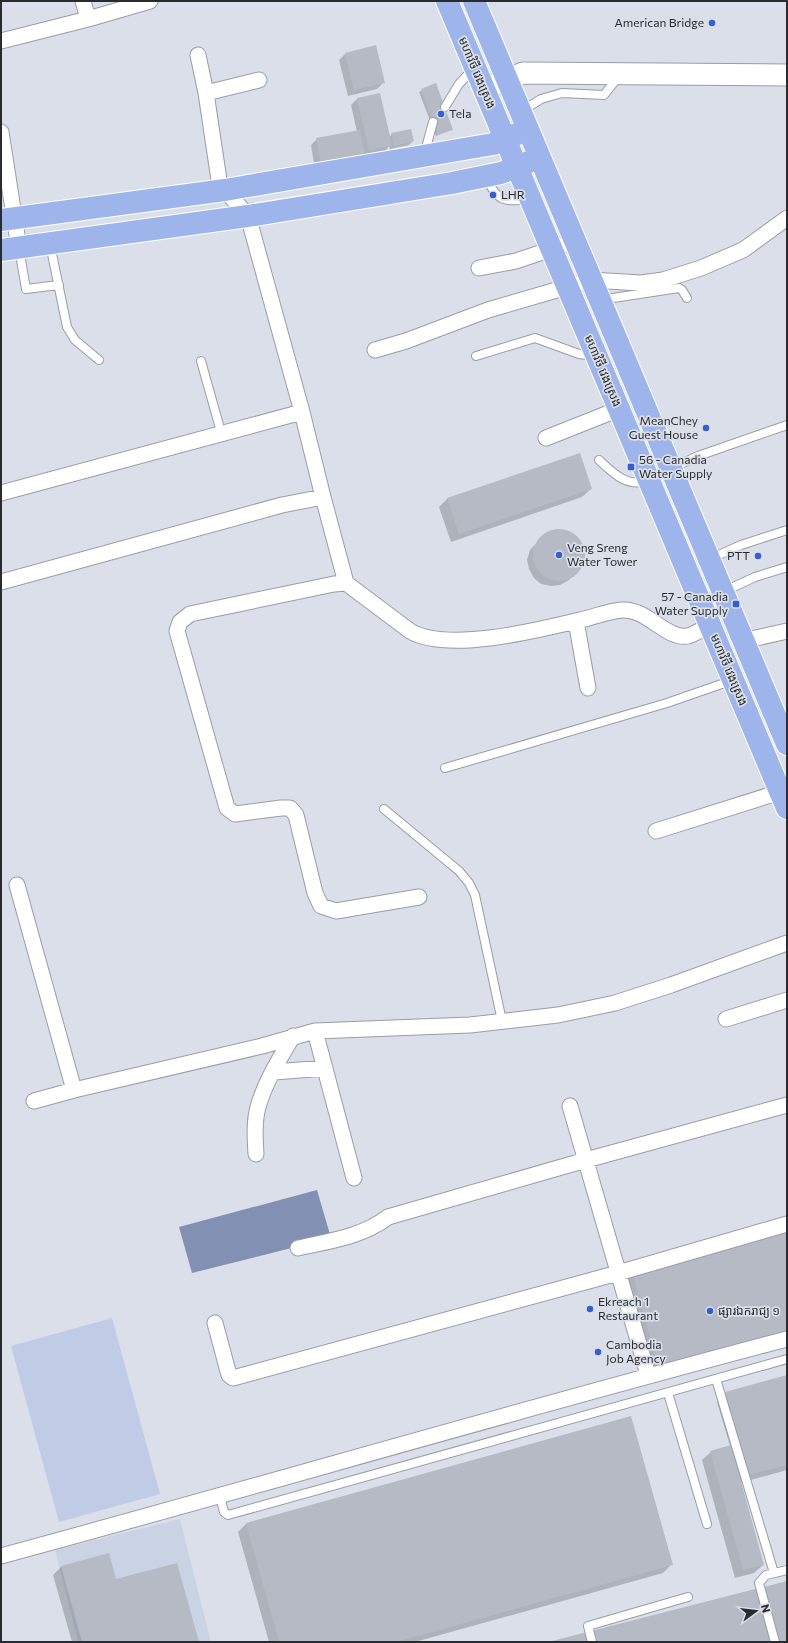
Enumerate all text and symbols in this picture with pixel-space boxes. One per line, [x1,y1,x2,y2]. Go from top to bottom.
place label: American Bridge [614,15,704,29]
marker: American Bridge [707,18,717,28]
street label: មហាវិថី វេងស្រេង [456,35,499,111]
place label: Tela [449,106,471,120]
marker: Tela [436,109,446,119]
place label: LHR [501,187,525,201]
marker: LHR [488,190,498,200]
street label: មហាវិថី វេងស្រេង [582,333,625,409]
place label: MeanChey Guest House [629,413,698,441]
marker: MeanChey Guest House [701,423,711,433]
place label: 56 - Canadia Water Supply [639,452,712,480]
marker: 56 - Canadia Water Supply [626,462,636,472]
place label: Veng Sreng Water Tower [567,540,638,568]
place label: PTT [727,548,750,562]
marker: Veng Sreng Water Tower [554,550,564,560]
marker: PTT [753,551,763,561]
place label: 57 - Canadia Water Supply [655,589,728,617]
marker: 57 - Canadia Water Supply [731,599,741,609]
street label: មហាវិថី វេងស្រេង [708,632,751,708]
place label: Ekreach 1 Restaurant [598,1294,658,1322]
place label: ផ្សារឯករាជ្យ ១ [718,1303,780,1318]
marker: Ekreach 1 Restaurant [585,1304,595,1314]
marker: ផ្សារឯករាជ្យ ១ [705,1306,715,1316]
place label: Cambodia Job Agency [606,1337,666,1366]
marker: Cambodia Job Agency [593,1347,603,1357]
north arrow [736,1591,776,1631]
text: N [759,1603,773,1614]

